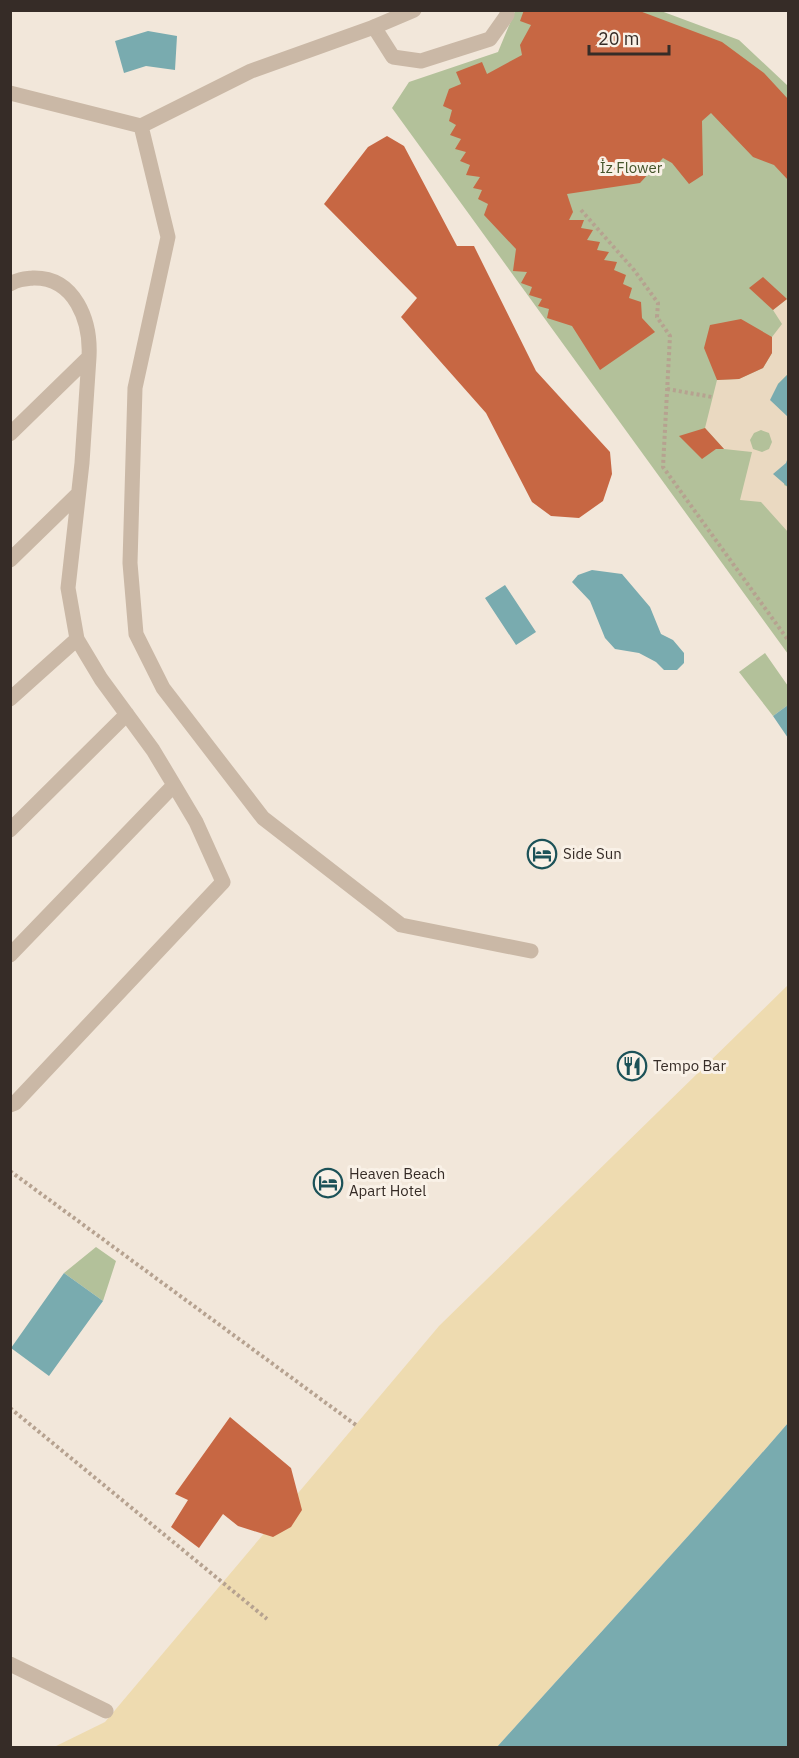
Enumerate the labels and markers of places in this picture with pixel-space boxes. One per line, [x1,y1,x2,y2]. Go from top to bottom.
hotel icon: Side Sun [526,838,558,870]
place label: Side Sun [563,844,622,863]
restaurant icon: Tempo Bar [616,1050,648,1082]
place label: Tempo Bar [653,1056,726,1075]
place label: Heaven Beach Apart Hotel [349,1164,445,1200]
hotel icon: Heaven Beach Apart Hotel [312,1167,344,1199]

